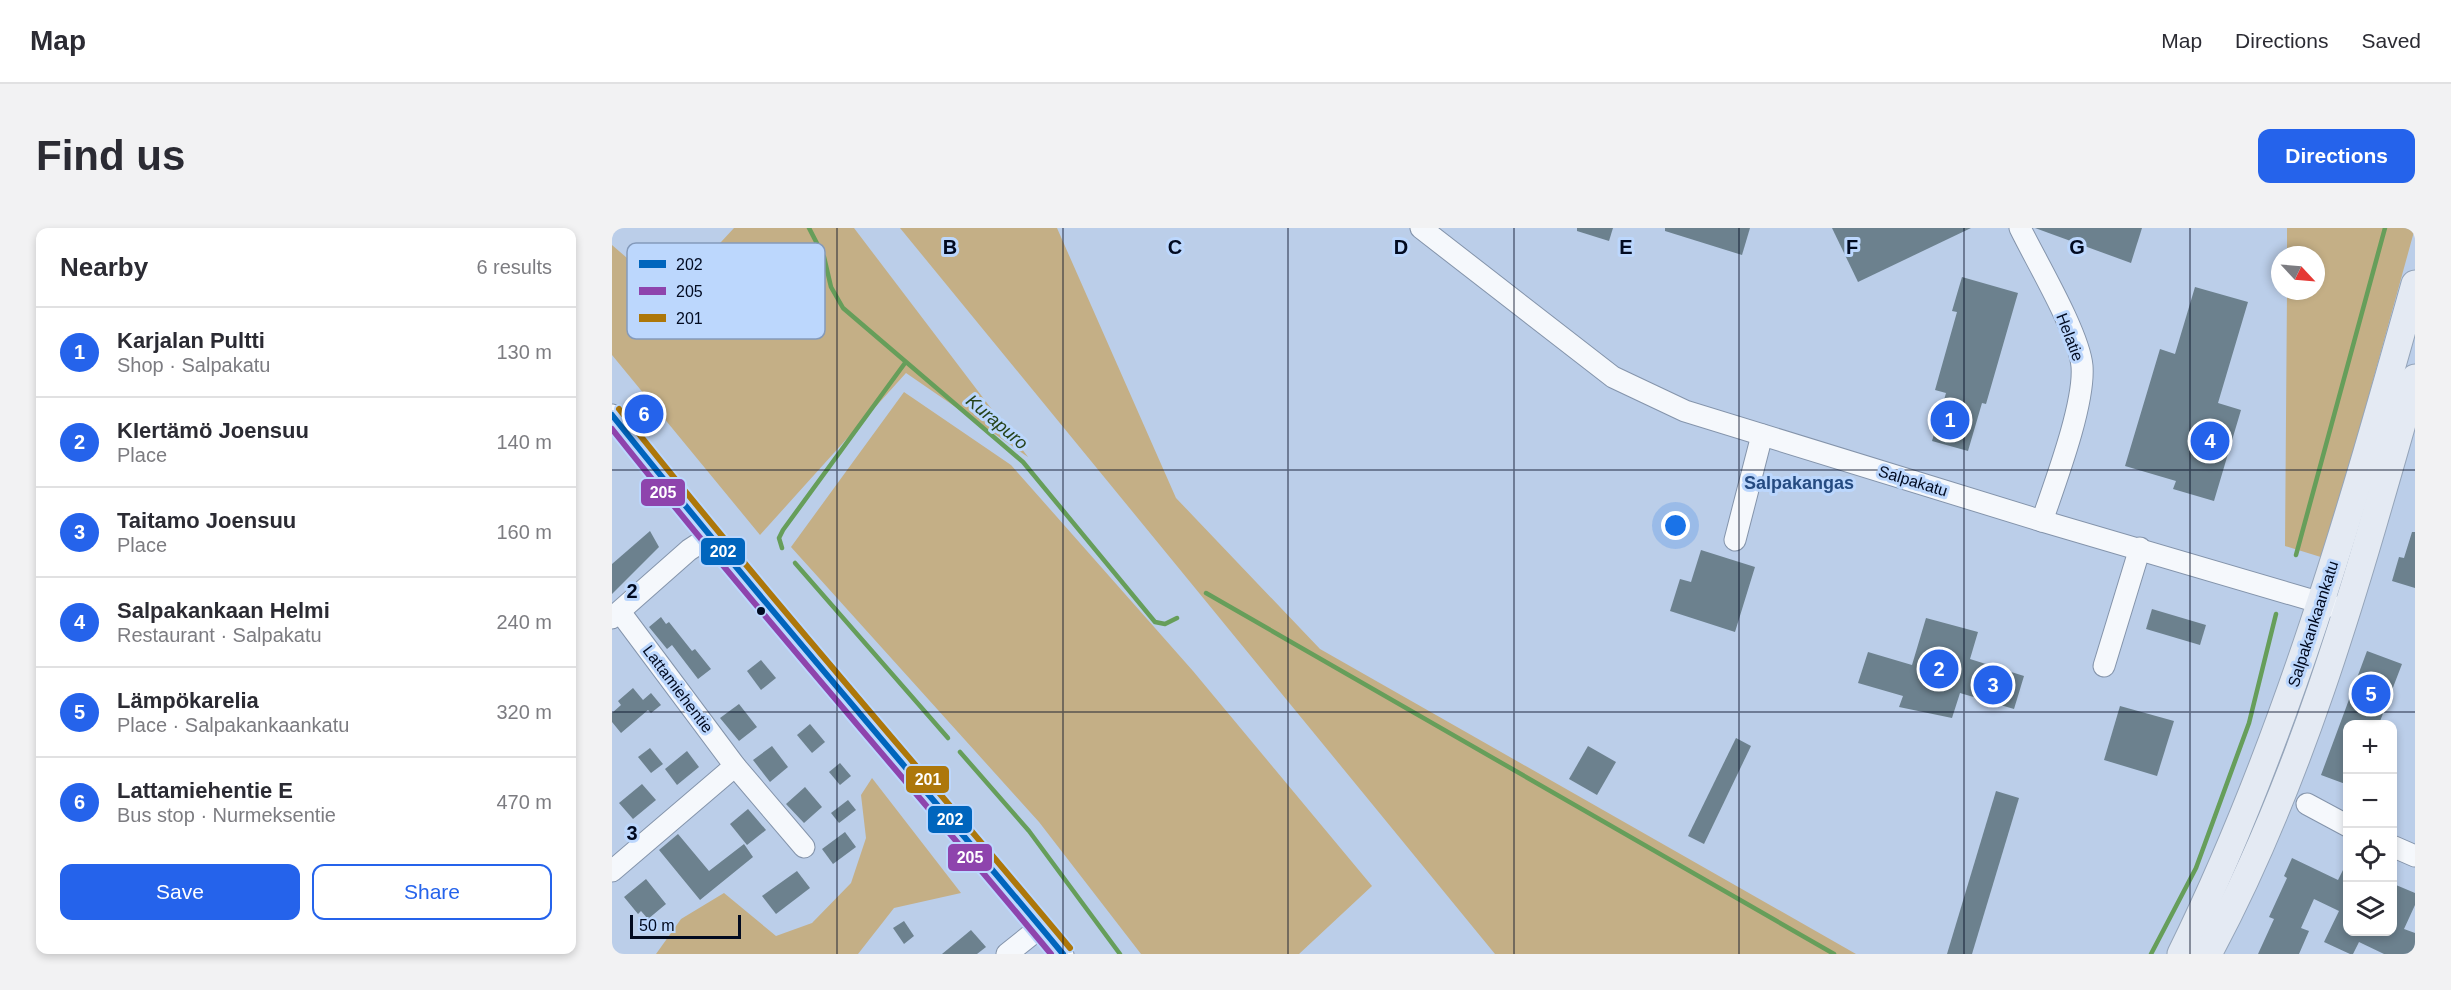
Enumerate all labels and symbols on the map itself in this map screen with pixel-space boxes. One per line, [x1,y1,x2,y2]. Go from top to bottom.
text: B [943,236,957,258]
text: C [1168,236,1182,258]
text: D [1394,236,1408,258]
text: E [1619,236,1633,258]
text: F [1846,236,1858,258]
text: G [2069,236,2085,258]
legend [627,243,825,339]
north arrow [2271,246,2325,300]
text: 202 [676,256,703,273]
text: 205 [676,283,703,300]
text: 201 [676,310,703,327]
street label: Helatie [2053,311,2087,363]
water label: Kurapuro [962,391,1032,453]
pin: 6 [624,392,663,436]
pin: 1 [1930,398,1970,442]
pin: 4 [2190,418,2230,464]
street label: Salpakatu [1876,462,1950,500]
district label: Salpakangas [1744,473,1854,493]
line badge: 205 [640,478,686,507]
text: 205 [650,484,676,501]
your location [1661,511,1690,540]
line badge: 202 [700,537,746,566]
text: 202 [710,543,736,560]
street label: Salpakankaankatu [2285,559,2341,689]
text: 2 [626,580,638,602]
unlabelled marker [755,605,767,617]
street label: Lattamiehentie [640,642,716,736]
pin: 2 [1920,646,1958,692]
pin: 3 [1974,662,2012,708]
pin: 5 [2352,672,2390,716]
line badge: 201 [905,765,950,794]
text: 201 [915,771,941,788]
line badge: 202 [927,805,973,834]
text: 202 [937,811,963,828]
text: 3 [626,822,638,844]
line badge: 205 [947,843,993,872]
text: 205 [957,849,983,866]
scale bar [630,912,741,940]

